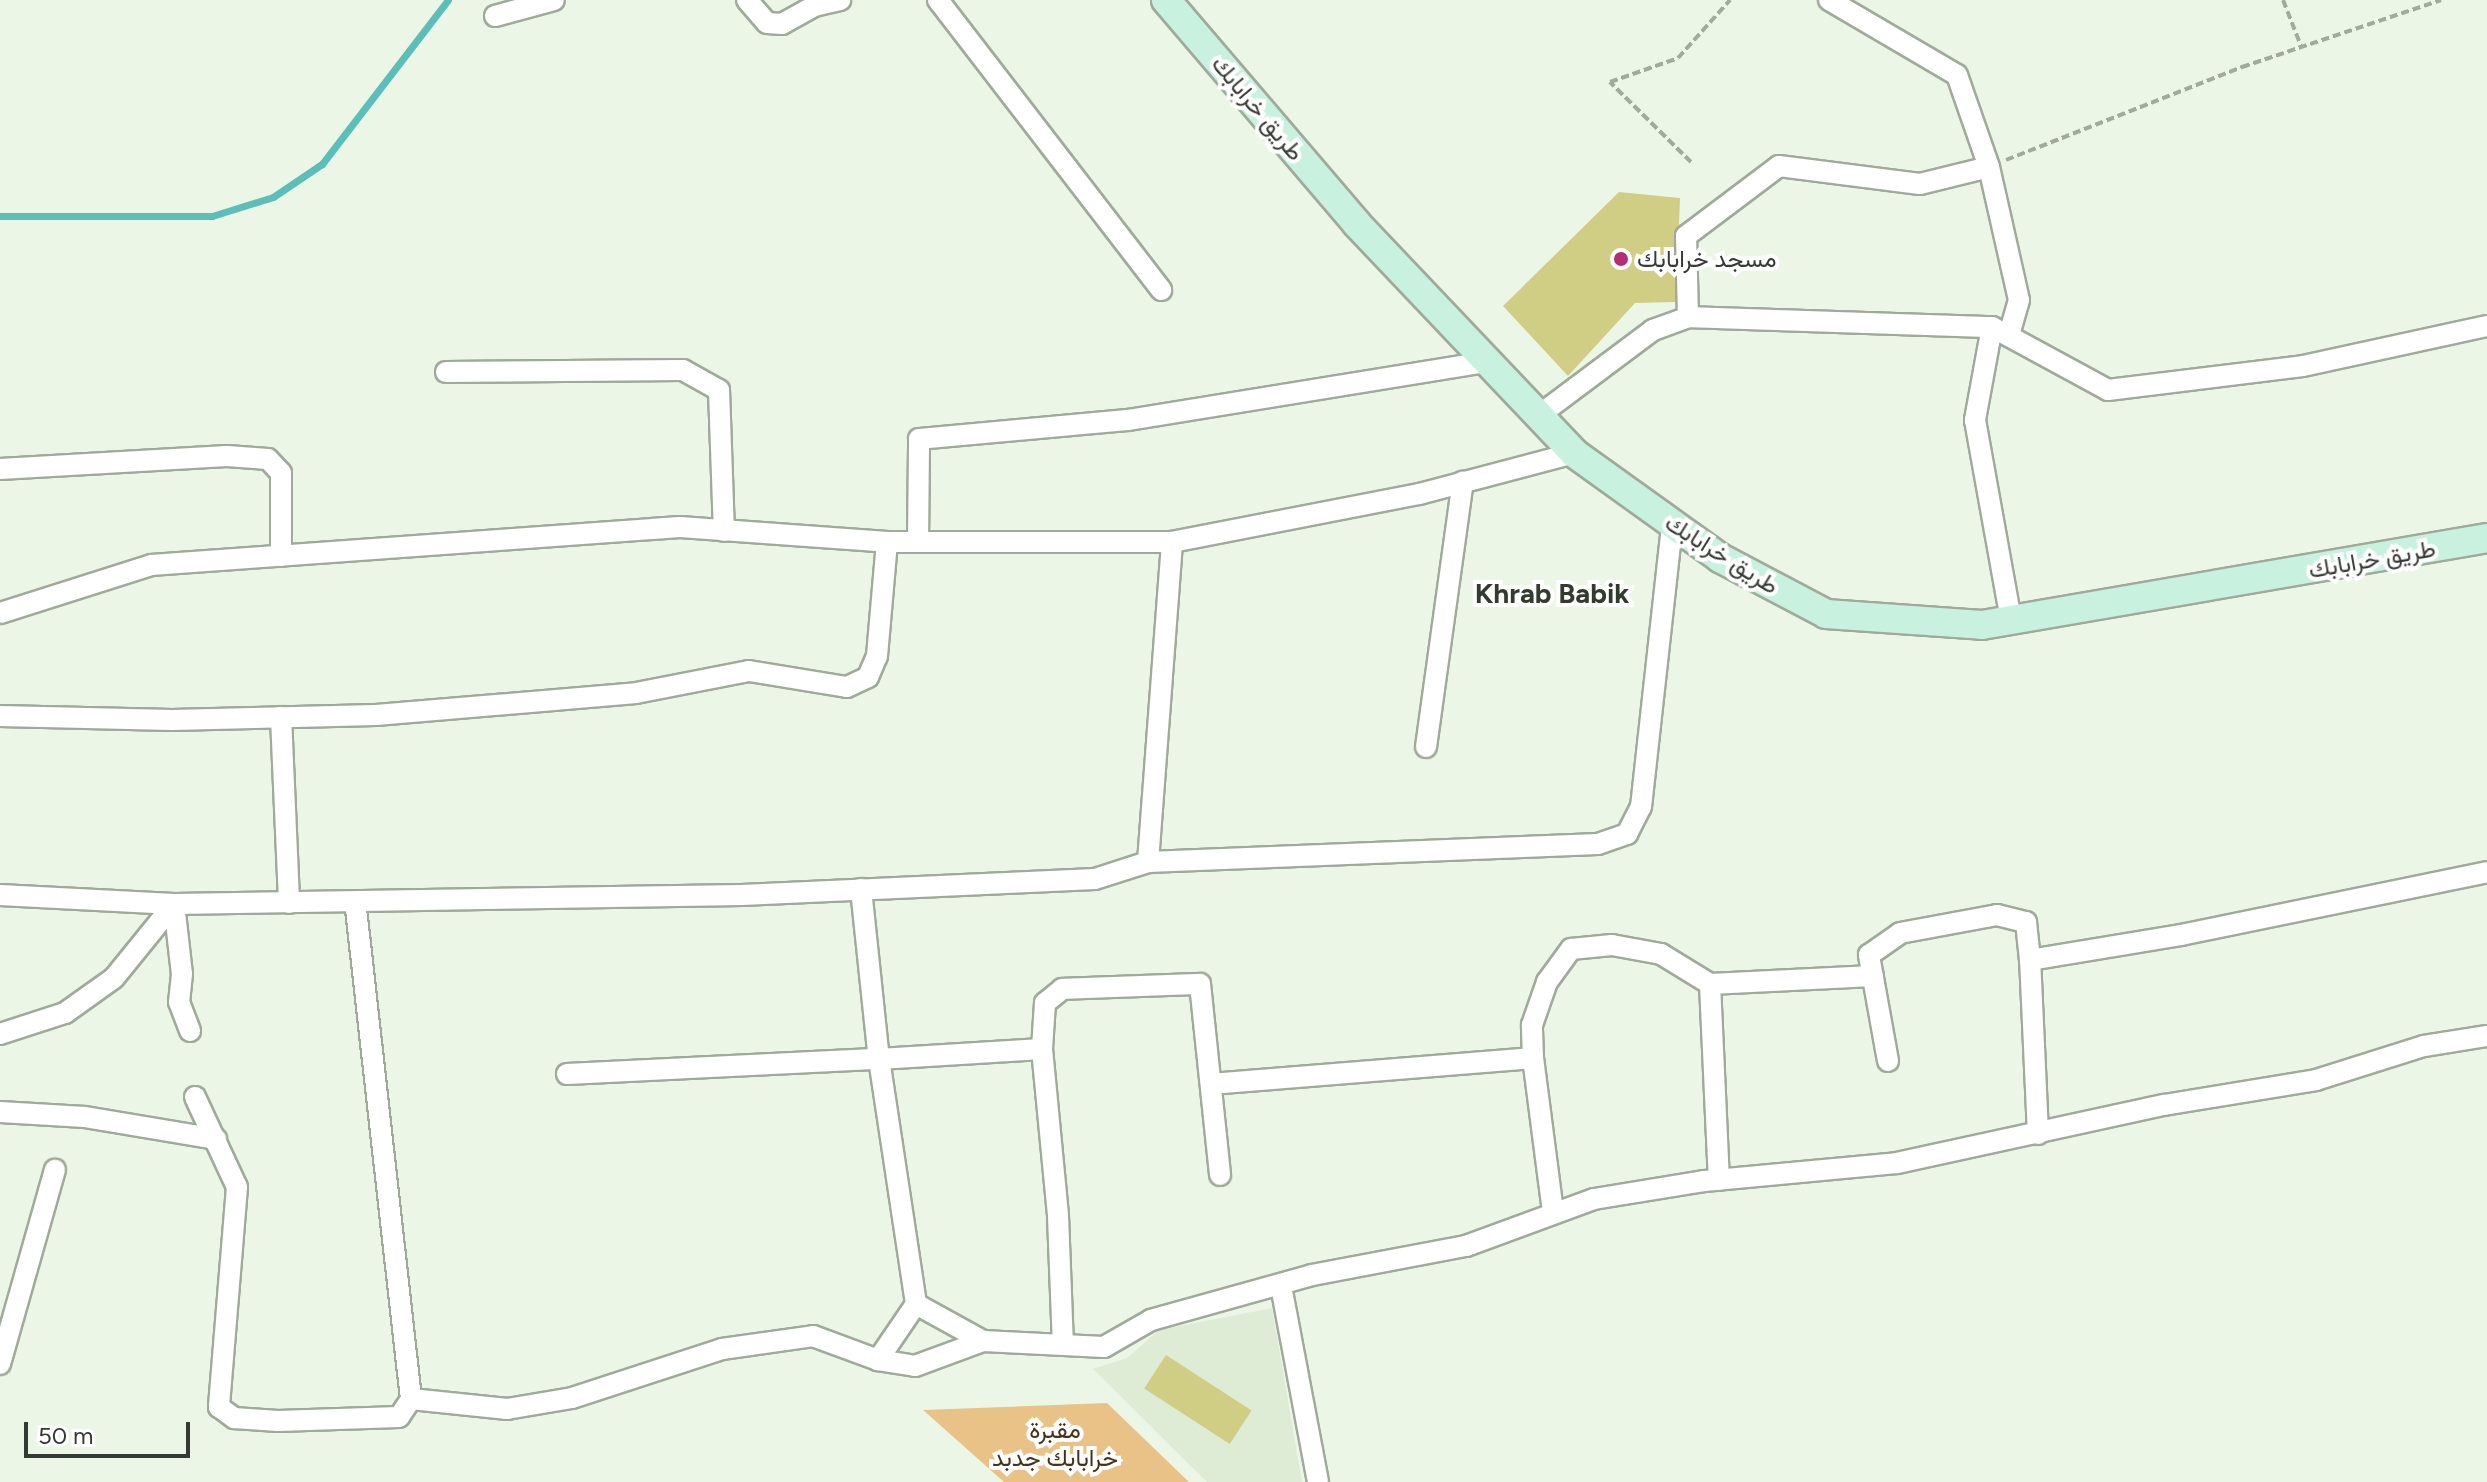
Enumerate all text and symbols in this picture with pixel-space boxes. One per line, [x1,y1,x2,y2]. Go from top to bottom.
street label: طريق خرابابك [1206,50,1310,166]
place label: مسجد خرابابك [1637,245,1777,273]
marker: مسجد خرابابك [1612,250,1630,268]
street label: طريق خرابابك [1660,508,1784,600]
street label: طريق خرابابك [2306,534,2438,584]
district label: Khrab Babik [1475,576,1629,610]
scale bar [28,1406,194,1456]
park label: مقبرة خرابابك جدبد [992,1416,1118,1472]
text: 50 m [38,1421,94,1450]

